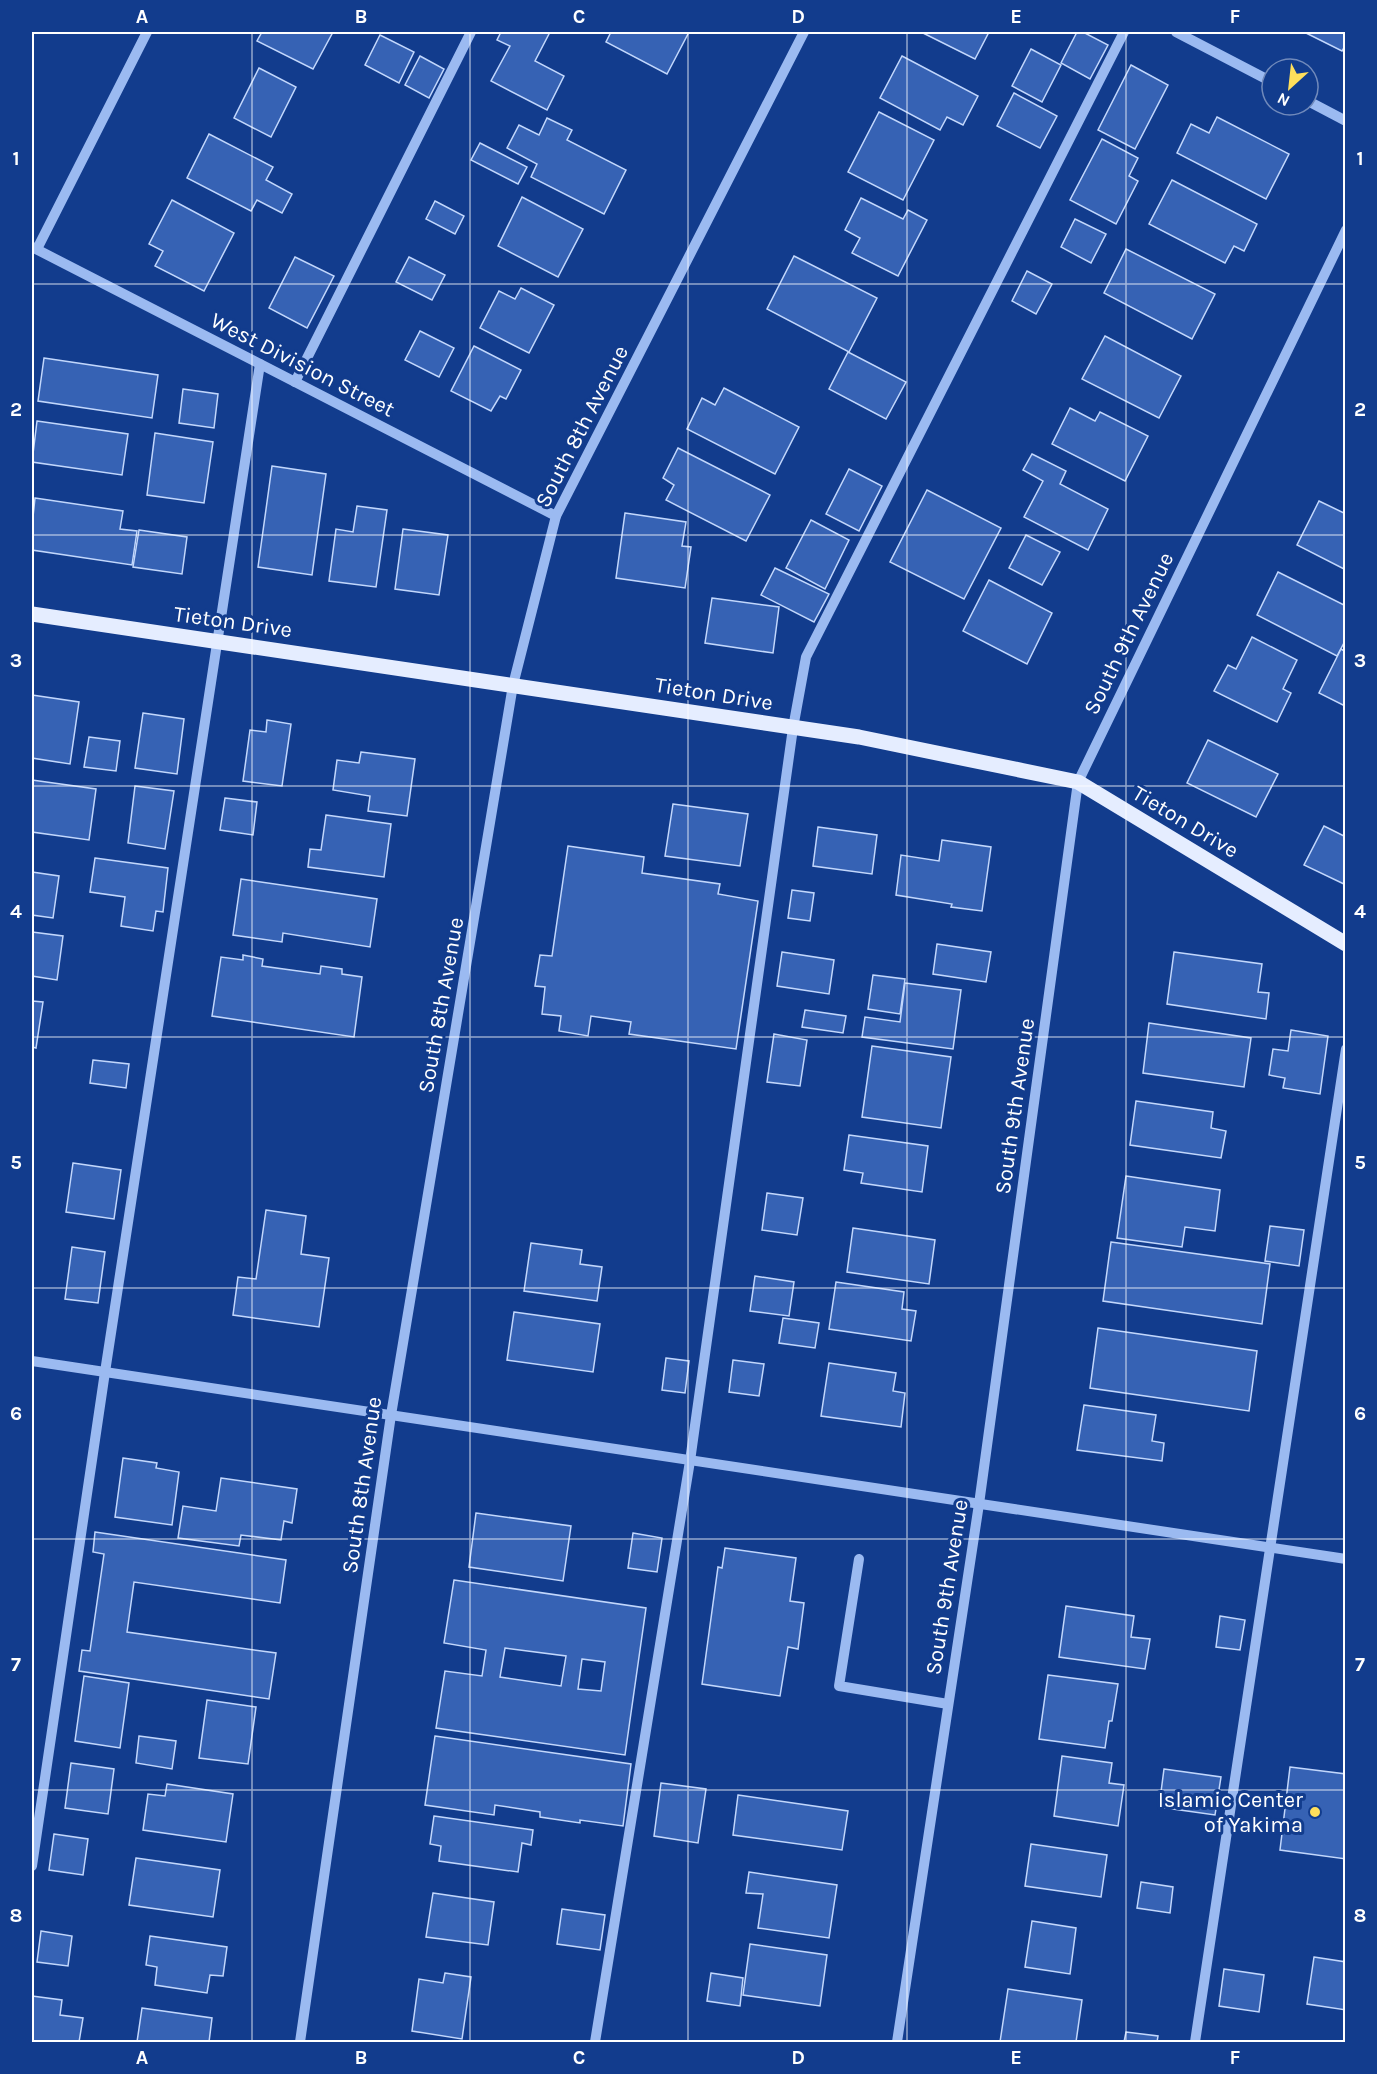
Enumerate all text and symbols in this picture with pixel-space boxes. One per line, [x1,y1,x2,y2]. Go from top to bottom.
text: A [136,5,149,28]
text: B [355,5,367,28]
text: C [573,5,585,28]
text: D [791,5,805,28]
text: E [1010,5,1022,28]
text: F [1230,5,1241,28]
north arrow [1260,57,1320,117]
text: N [1274,89,1293,111]
text: 1 [12,147,20,170]
text: 1 [1356,147,1364,170]
street label: West Division Street [206,307,399,423]
street label: South 8th Avenue [530,341,634,512]
text: 2 [10,398,22,421]
text: 2 [1354,398,1366,421]
street label: South 9th Avenue [1078,548,1179,719]
street label: Tieton Drive [172,601,294,643]
text: 3 [10,649,22,672]
text: 3 [1354,649,1366,672]
street label: Tieton Drive [653,672,775,716]
street label: Tieton Drive [1128,780,1243,864]
text: 4 [10,900,22,923]
text: 4 [1354,900,1366,923]
street label: South 8th Avenue [413,915,469,1095]
street label: South 9th Avenue [990,1017,1040,1196]
text: 5 [10,1151,22,1174]
text: 5 [1354,1151,1366,1174]
street label: South 8th Avenue [337,1395,387,1575]
text: 6 [10,1402,22,1425]
text: 6 [1354,1402,1366,1425]
street label: South 9th Avenue [920,1498,974,1677]
text: 7 [11,1653,21,1676]
text: 7 [1355,1653,1365,1676]
place label: Islamic Center of Yakima [1158,1787,1303,1838]
marker: Islamic Center of Yakima [1308,1805,1322,1819]
text: 8 [10,1904,22,1927]
text: 8 [1354,1904,1366,1927]
text: A [136,2046,149,2069]
text: B [355,2046,367,2069]
text: C [573,2046,585,2069]
text: D [791,2046,805,2069]
text: E [1010,2046,1022,2069]
text: F [1230,2046,1241,2069]

